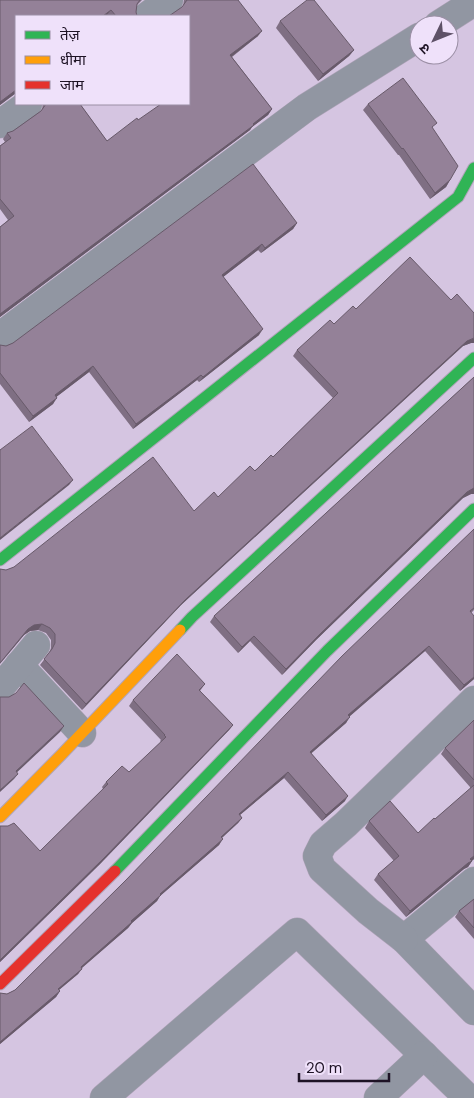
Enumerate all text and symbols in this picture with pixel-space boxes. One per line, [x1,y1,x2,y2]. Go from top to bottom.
legend [15,15,190,105]
north arrow [409,15,459,65]
text: तेज़ [60,25,81,45]
text: उ [415,39,434,58]
text: धीमा [60,50,87,70]
text: जाम [60,75,85,95]
scale bar [299,1050,389,1082]
text: 20 m [306,1058,342,1078]

